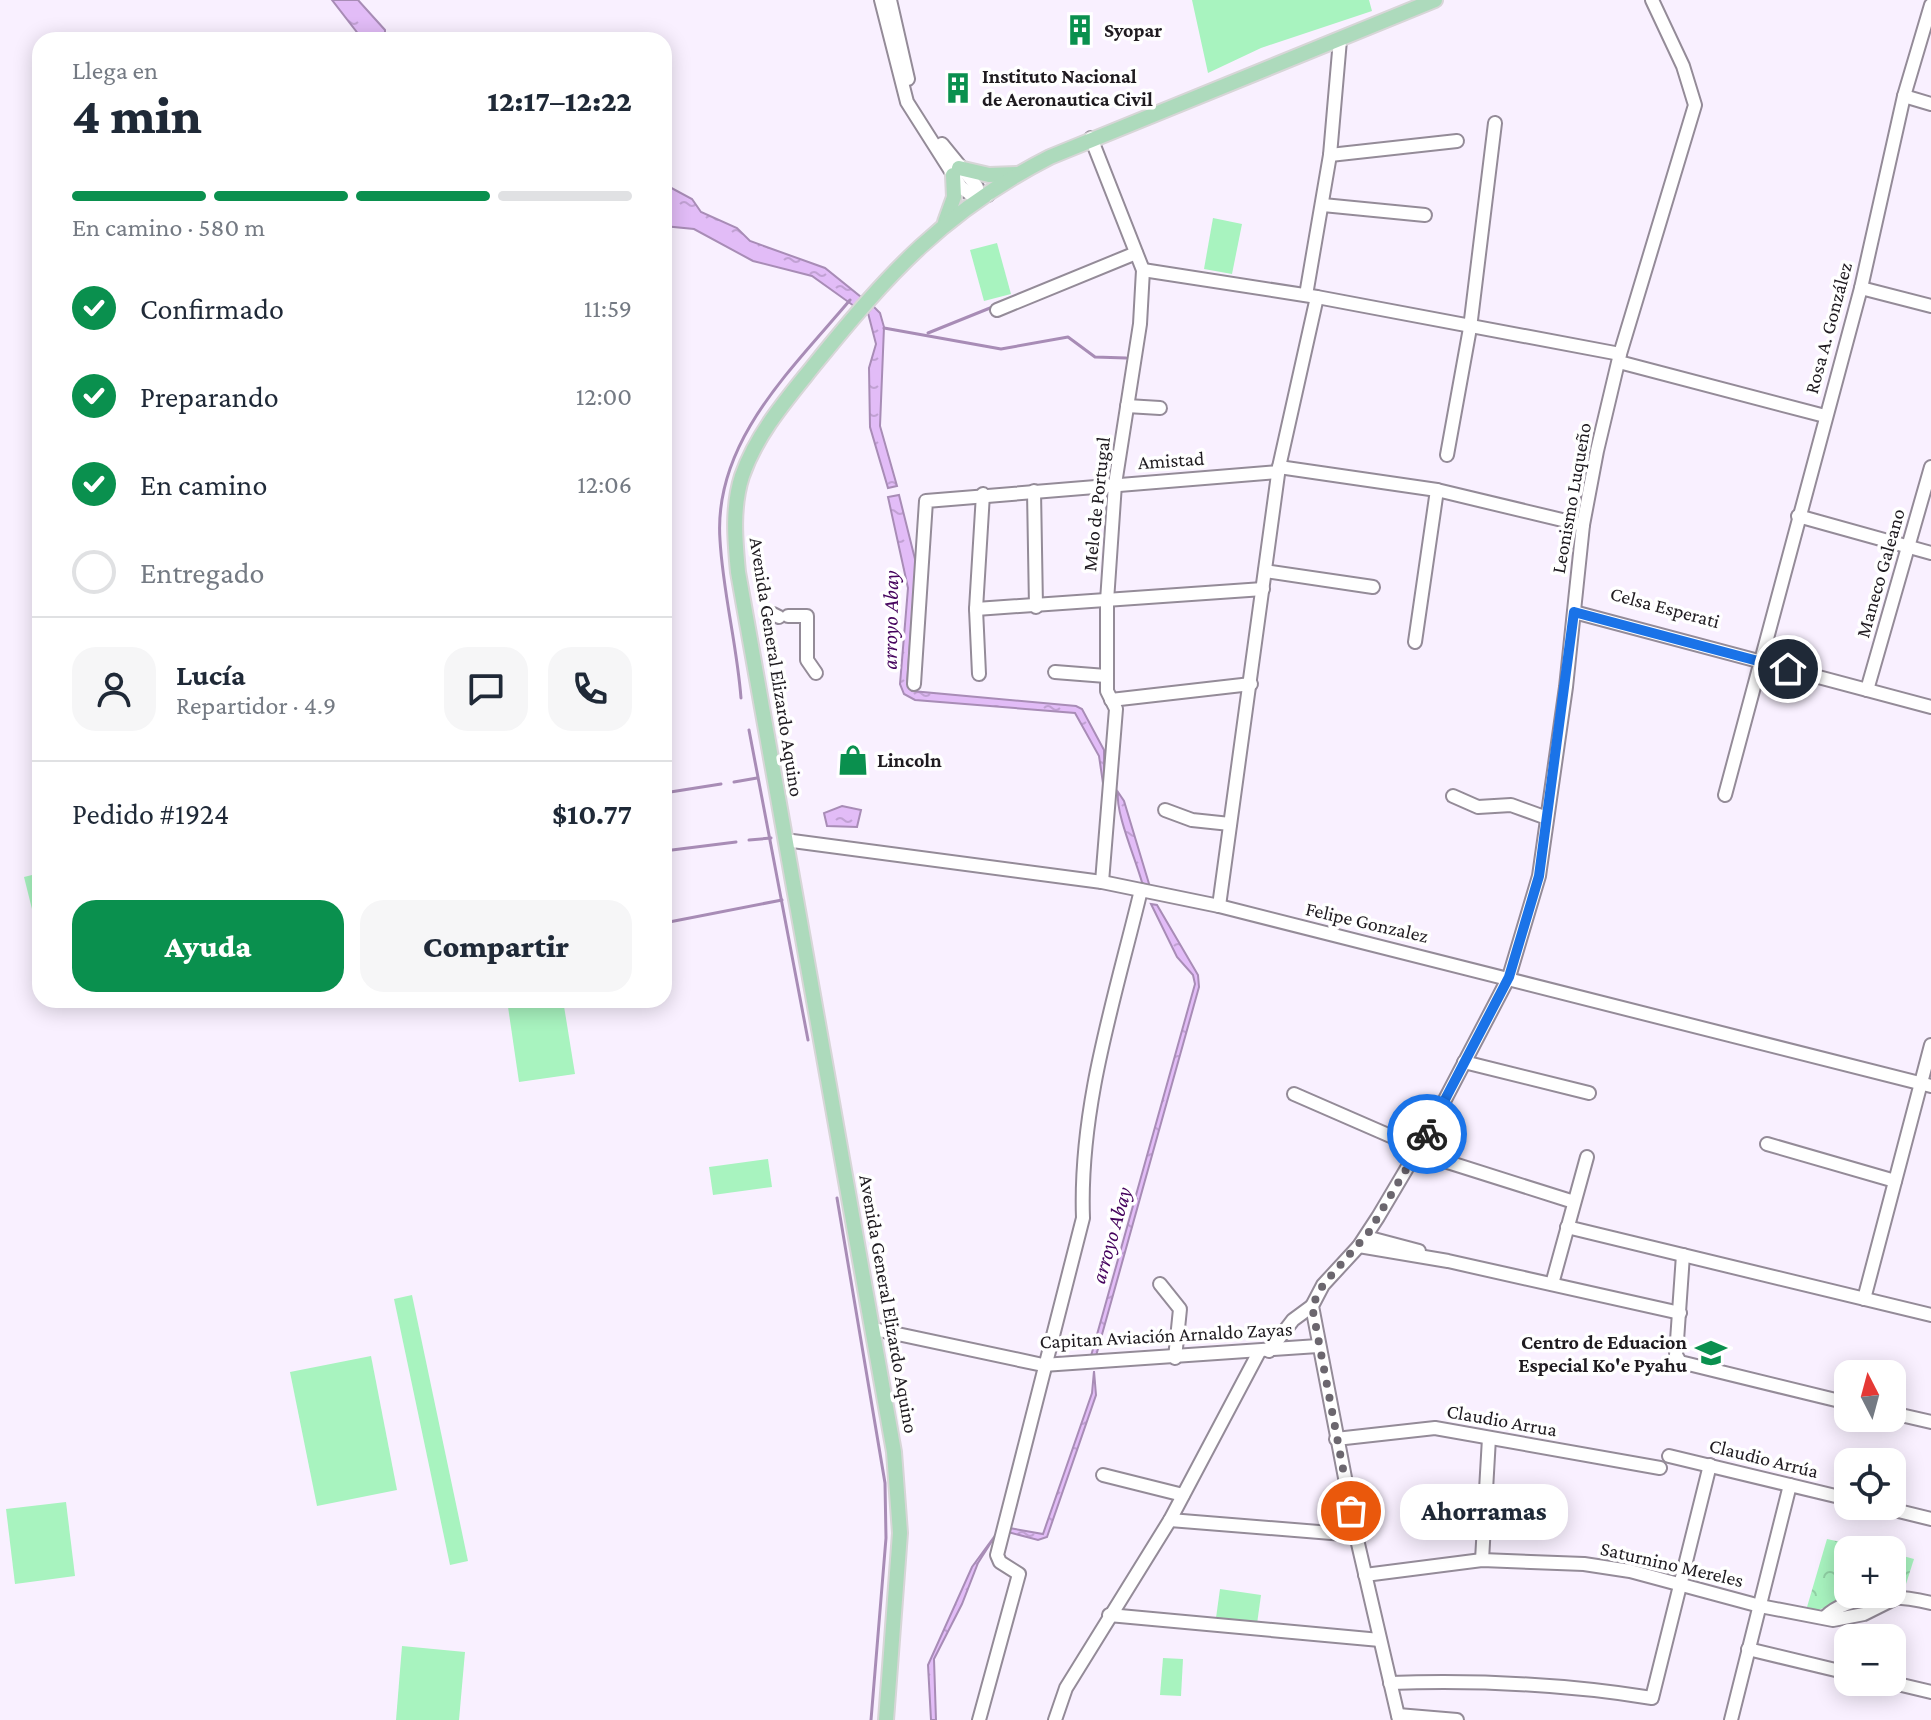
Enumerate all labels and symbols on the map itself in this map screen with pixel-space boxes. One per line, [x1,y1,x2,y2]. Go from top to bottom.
building icon: Syopar [1063,13,1097,47]
place label: Syopar [1104,19,1162,41]
place label: Instituto Nacional de Aeronautica Civil [982,65,1153,110]
building icon: Instituto Nacional de Aeronautica Civil [941,71,975,105]
street label: Rosa A. González [1800,260,1856,396]
street label: Leonismo Luqueño [1547,421,1596,575]
street label: Melo de Portugal [1078,436,1115,573]
street label: Amistad [1137,447,1206,473]
street label: Maneco Galeano [1851,506,1909,640]
street label: Avenida General Elizardo Aquino [745,536,808,798]
water label: arroyo Abay [877,570,903,670]
street label: Celsa Esperati [1608,582,1722,633]
pin [1754,635,1822,703]
shop icon: Lincoln [836,743,870,777]
place label: Lincoln [877,749,942,771]
street label: Felipe Gonzalez [1303,897,1431,948]
courier [1387,1094,1467,1174]
street label: Avenida General Elizardo Aquino [854,1173,923,1435]
water label: arroyo Abay [1085,1184,1137,1286]
street label: Capitan Aviación Arnaldo Zayas [1039,1317,1293,1354]
place label: Centro de Eduacion Especial Ko'e Pyahu [1518,1331,1688,1376]
school or university icon: Centro de Eduacion Especial Ko'e Pyahu [1694,1336,1728,1370]
north arrow [1834,1360,1906,1432]
street label: Claudio Arrua [1445,1399,1559,1441]
street label: Claudio Arrúa [1707,1434,1821,1482]
pin [1317,1477,1385,1545]
callout: Ahorramas [1399,1483,1567,1539]
street label: Saturnino Mereles [1598,1537,1746,1591]

